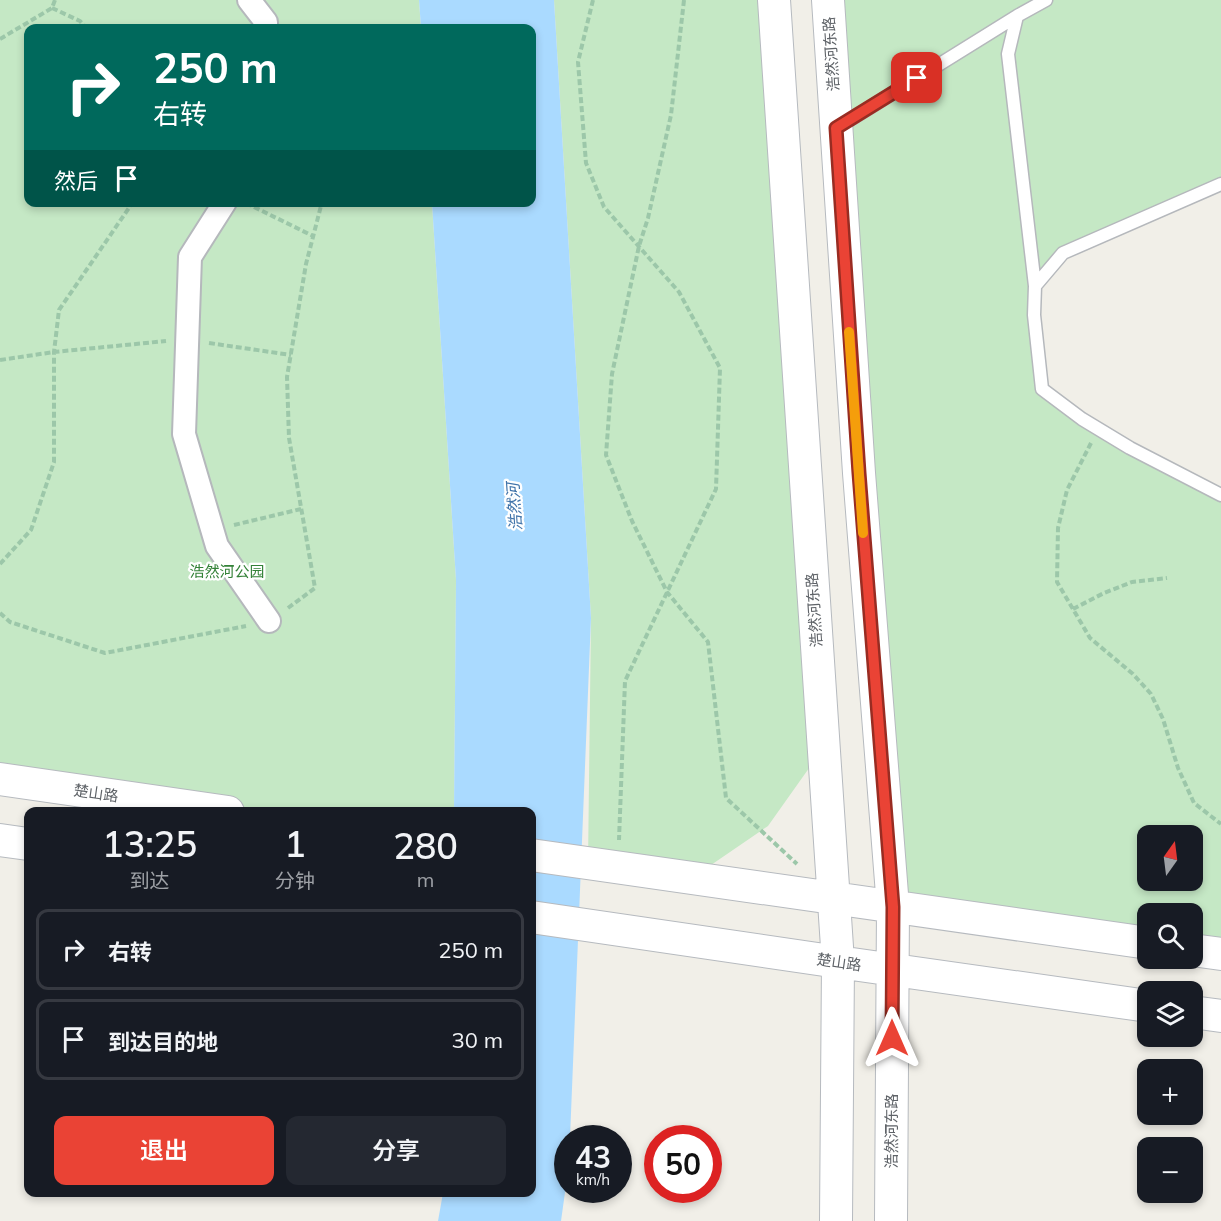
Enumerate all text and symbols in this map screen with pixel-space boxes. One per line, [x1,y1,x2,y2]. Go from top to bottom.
street label: 浩然河东路 [819,16,843,92]
text: 250 m [153,41,278,94]
icon: right [54,48,132,126]
pin [891,52,942,103]
icon: arrive [900,61,933,94]
text: 右转 [153,97,207,131]
icon: arrive [110,162,143,195]
text: 然后 [54,167,98,195]
water label: 浩然河 [502,479,526,532]
park label: 浩然河公园 [189,562,265,581]
street label: 浩然河东路 [802,572,826,648]
street label: 楚山路 [72,780,120,806]
text: 13:25 [102,821,197,866]
text: 1 [284,821,306,866]
text: 280 [393,823,458,868]
north arrow [1137,825,1203,891]
map controls [1137,825,1203,1203]
text: m [417,867,434,892]
text: 到达 [130,868,170,893]
text: 分钟 [275,868,315,893]
button: search [1137,903,1203,969]
icon: right [57,933,90,966]
text: 250 m [438,936,503,964]
text: 右转 [108,938,152,966]
street label: 楚山路 [815,949,863,975]
button: layers [1137,981,1203,1047]
position arrow [860,1006,924,1070]
icon: arrive [57,1023,90,1056]
text: 30 m [452,1026,503,1054]
text: 到达目的地 [108,1028,218,1056]
button: + [1137,1059,1203,1125]
street label: 浩然河东路 [882,1093,901,1169]
button: 退出 [54,1116,274,1185]
button: 分享 [286,1116,506,1185]
speed limit sign: 50 [644,1125,722,1203]
button: − [1137,1137,1203,1203]
text: 43 [575,1138,611,1176]
text: km/h [576,1170,610,1189]

